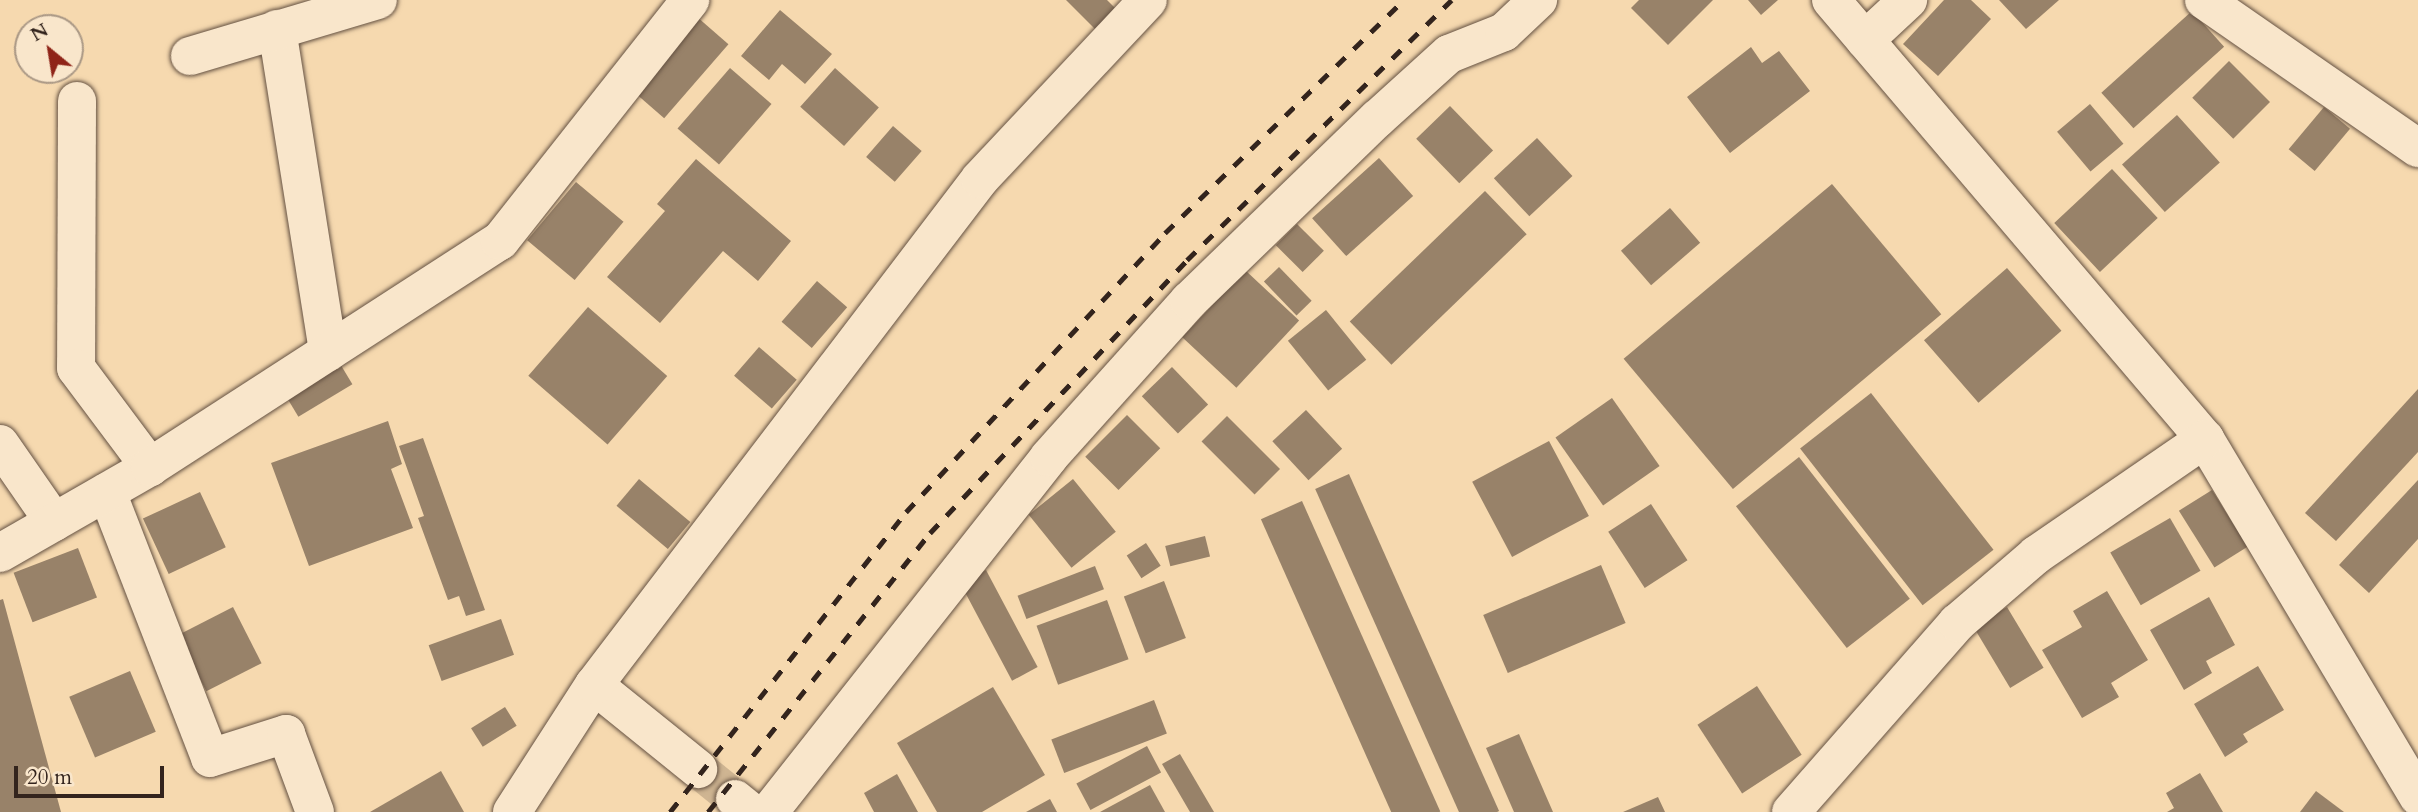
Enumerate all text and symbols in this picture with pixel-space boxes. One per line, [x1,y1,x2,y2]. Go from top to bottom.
north arrow [14,14,84,84]
text: N [26,17,53,48]
scale bar [18,752,168,796]
text: 20 m [27,763,72,792]

